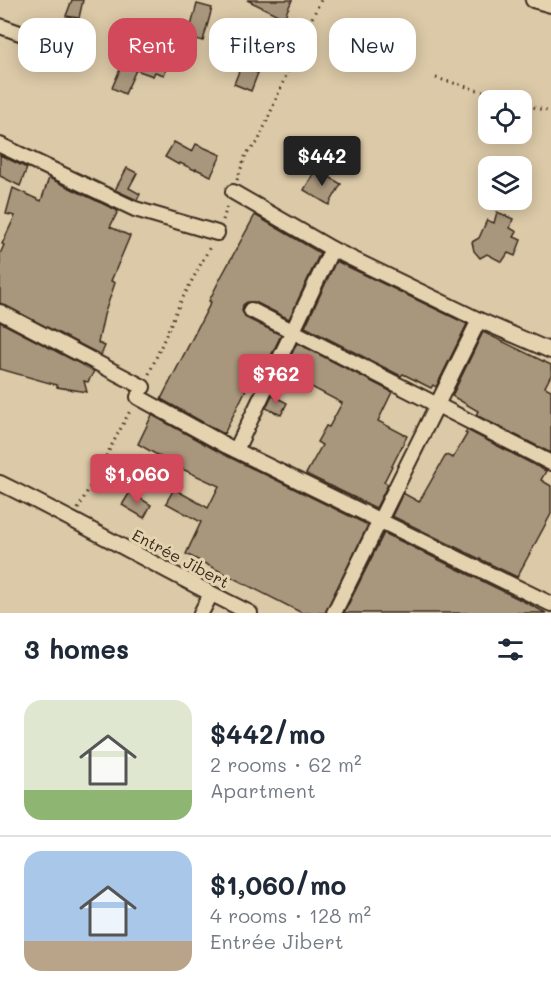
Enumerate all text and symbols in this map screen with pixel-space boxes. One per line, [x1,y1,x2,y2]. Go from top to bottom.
chip: Buy [18,18,96,72]
chip: Rent [108,18,197,72]
chip: Filters [209,18,317,72]
chip: New [329,18,416,72]
map controls [478,90,532,210]
button: locate [478,90,532,144]
pin: $442 [286,136,358,187]
text: $442 [298,142,346,168]
button: layers [478,156,532,210]
pin: $762 [240,354,312,405]
text: $762 [253,360,299,386]
pin: $1,060 [88,454,186,505]
text: $1,060 [104,460,170,486]
street label: Entrée Jibert [129,524,233,592]
text: 3 homes [24,632,129,666]
icon: filters [494,633,527,666]
text: $442/mo [210,717,325,751]
icon: home [72,724,144,796]
text: 2 rooms · 62 m² [210,751,362,777]
text: Apartment [210,777,316,803]
text: $1,060/mo [210,868,346,902]
icon: home [72,875,144,947]
text: 4 rooms · 128 m² [210,902,371,928]
text: Entrée Jibert [210,928,344,954]

